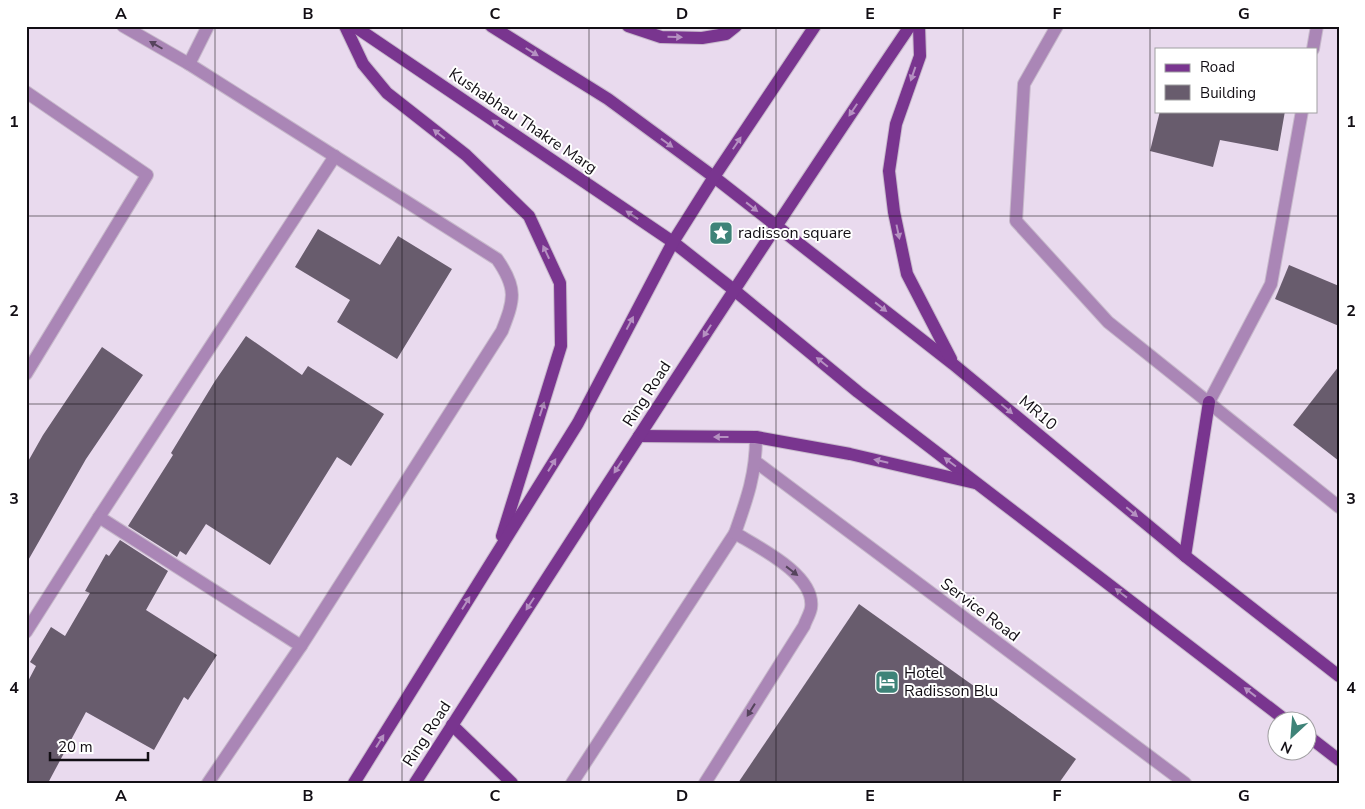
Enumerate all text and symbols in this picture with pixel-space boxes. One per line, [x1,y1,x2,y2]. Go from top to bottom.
text: A [115,3,127,25]
text: B [302,3,314,25]
text: C [490,3,501,25]
text: D [676,3,688,25]
text: E [865,3,875,25]
text: F [1053,3,1062,25]
text: G [1238,3,1250,25]
one-way arrow [667,34,683,42]
one-way arrow [150,41,163,50]
one-way arrow [526,47,539,57]
legend [1155,48,1318,112]
text: Road [1200,57,1235,77]
street label: Kushabhau Thakre Marg [444,63,602,179]
one-way arrow [909,67,917,82]
text: Building [1200,83,1256,103]
one-way arrow [848,103,858,117]
text: 1 [9,111,19,133]
text: 1 [1346,111,1356,133]
one-way arrow [491,119,505,129]
one-way arrow [433,128,446,139]
one-way arrow [732,136,742,149]
one-way arrow [660,137,673,148]
one-way arrow [746,202,759,212]
one-way arrow [626,210,639,220]
place icon: radisson square [708,220,734,246]
place label: radisson square [738,222,851,244]
one-way arrow [895,225,903,241]
one-way arrow [542,245,550,259]
text: 2 [9,300,19,322]
text: 2 [1346,300,1356,322]
one-way arrow [874,302,888,312]
one-way arrow [626,316,634,330]
one-way arrow [703,324,712,338]
street label: Ring Road [618,357,676,431]
one-way arrow [816,357,829,368]
street label: MR10 [1014,391,1062,435]
one-way arrow [539,401,546,416]
one-way arrow [1001,403,1014,414]
one-way arrow [713,433,729,441]
one-way arrow [874,457,889,465]
one-way arrow [943,457,957,467]
one-way arrow [547,459,556,472]
one-way arrow [614,460,623,474]
text: 3 [9,488,19,510]
text: 3 [1346,488,1356,510]
one-way arrow [1126,507,1139,518]
one-way arrow [785,565,798,576]
street label: Service Road [936,573,1024,647]
one-way arrow [1115,587,1128,598]
one-way arrow [461,597,470,610]
one-way arrow [526,597,535,610]
place label: Hotel Radisson Blu [904,662,998,702]
hotel icon: Hotel Radisson Blu [874,669,900,695]
text: 4 [9,677,19,699]
text: 4 [1346,677,1356,699]
one-way arrow [1244,686,1257,697]
street label: Ring Road [398,697,456,771]
one-way arrow [746,703,756,716]
north arrow [1268,712,1318,762]
scale bar [50,729,148,761]
one-way arrow [375,735,385,748]
text: N [1278,736,1295,758]
text: 20 m [58,737,93,757]
text: A [115,785,127,807]
text: B [302,785,314,807]
text: C [490,785,501,807]
text: D [676,785,688,807]
text: E [865,785,875,807]
text: F [1053,785,1062,807]
text: G [1238,785,1250,807]

